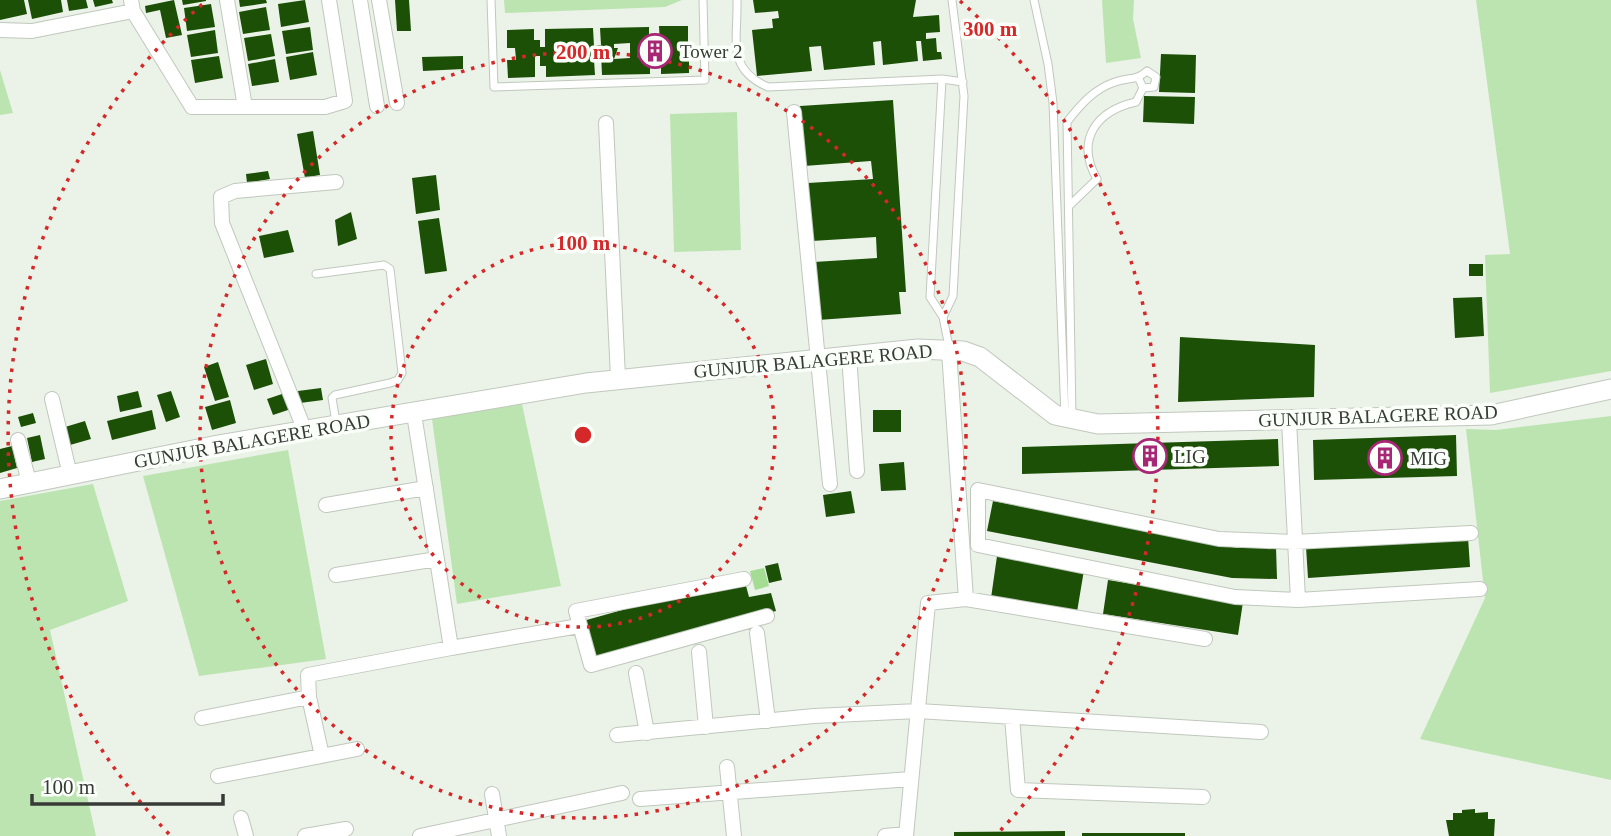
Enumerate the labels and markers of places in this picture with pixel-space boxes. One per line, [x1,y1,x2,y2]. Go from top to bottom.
building icon: Tower 2 [636,32,674,70]
place label: Tower 2 [680,41,743,62]
centre of rings [571,423,595,447]
building icon: LIG [1131,437,1169,475]
building icon: MIG [1366,439,1404,477]
place label: LIG [1174,446,1206,467]
place label: MIG [1410,448,1447,469]

